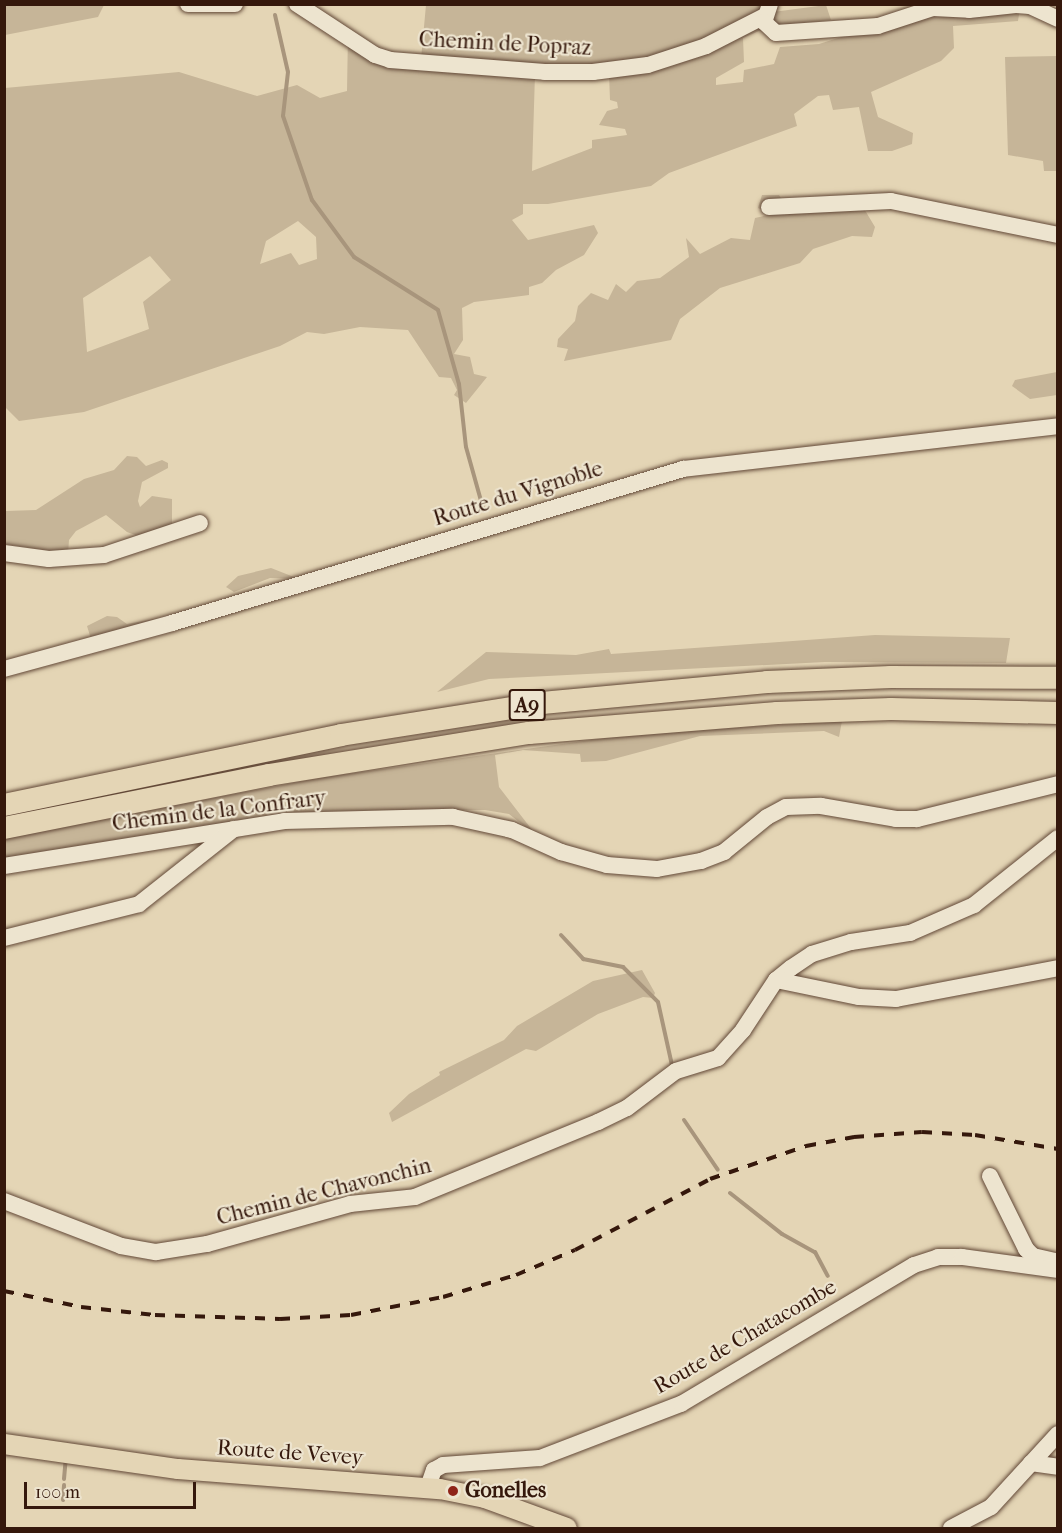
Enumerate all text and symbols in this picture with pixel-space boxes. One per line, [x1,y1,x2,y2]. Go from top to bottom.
street label: Chemin de Popraz [418,26,592,62]
street label: Route du Vignoble [430,456,606,532]
road number: A9 [508,687,546,723]
street label: Chemin de la Confrary [111,785,327,837]
street label: Chemin de Chavonchin [214,1153,434,1231]
street label: Route de Chatacombe [649,1274,841,1400]
street label: Route de Vevey [216,1435,364,1471]
scale bar [27,1470,200,1508]
place label: Gonelles [465,1478,546,1504]
text: 100 m [35,1482,80,1503]
marker: Gonelles [446,1484,460,1498]

